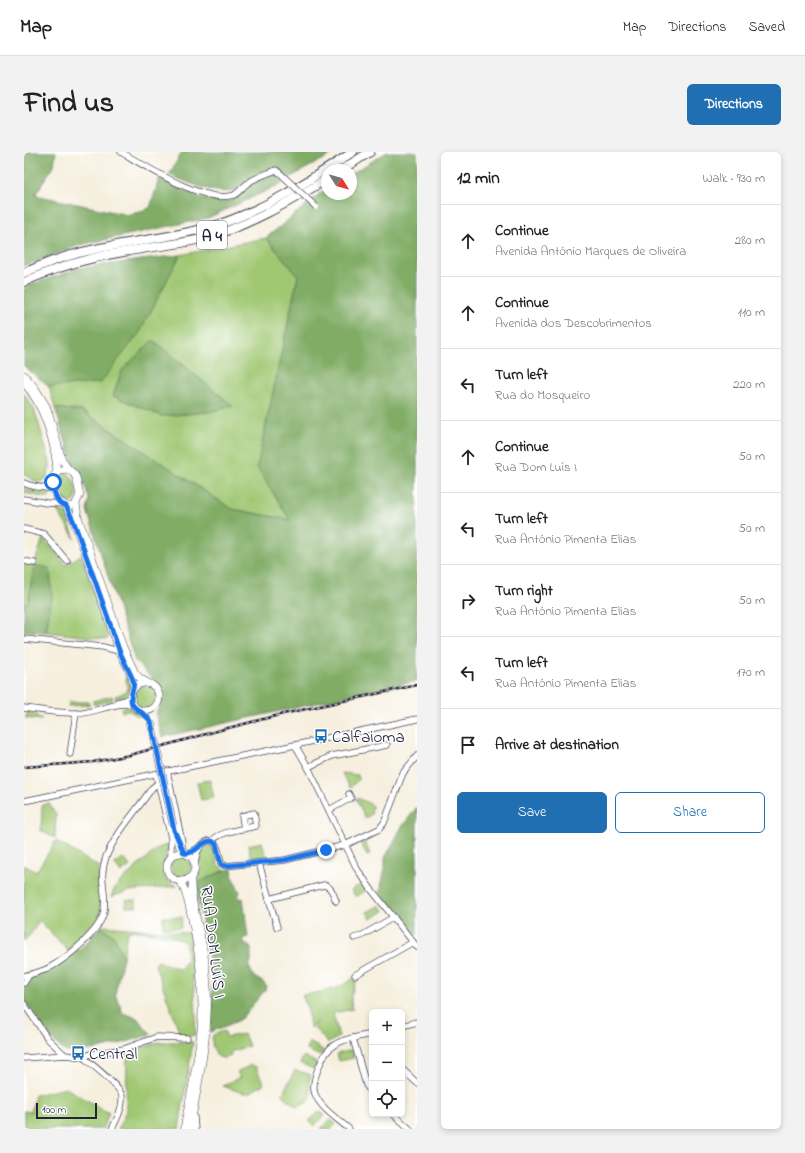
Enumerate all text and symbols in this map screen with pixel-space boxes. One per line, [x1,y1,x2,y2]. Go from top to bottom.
text: Map [20,14,52,41]
text: Map [623,17,646,38]
text: Directions [668,17,726,38]
text: Saved [748,17,785,38]
text: Find us [24,84,114,125]
button: Directions [687,84,781,125]
north arrow [321,164,357,200]
text: 12 min [457,166,500,191]
text: Walk · 930 m [703,169,765,188]
text: Continue [495,220,549,242]
road number: A 4 [197,221,227,249]
icon: ahead [457,230,479,252]
text: 280 m [735,231,765,250]
text: Avenida António Marques de Oliveira [495,242,686,261]
text: Continue [495,292,549,314]
icon: ahead [457,302,479,324]
text: 110 m [738,303,765,322]
text: Avenida dos Descobrimentos [495,314,652,333]
text: Turn left [495,364,548,386]
icon: left [457,374,479,396]
text: 220 m [733,375,765,394]
text: Rua do Mosqueiro [495,386,590,405]
text: Continue [495,436,549,458]
icon: ahead [457,446,479,468]
text: 50 m [739,447,765,466]
text: Rua Dom Luís I [495,458,577,477]
route start [44,473,62,491]
text: Turn left [495,508,548,530]
icon: left [457,518,479,540]
text: 50 m [739,519,765,538]
text: Rua António Pimenta Elias [495,530,636,549]
text: Turn right [495,580,553,602]
icon: right [457,590,479,612]
text: 50 m [739,591,765,610]
text: Rua António Pimenta Elias [495,602,636,621]
text: Turn left [495,652,548,674]
icon: left [457,662,479,684]
text: 170 m [737,663,765,682]
text: Rua António Pimenta Elias [495,674,636,693]
place label: Calfaioma [332,725,405,750]
bus stop icon: Calfaioma [313,728,329,744]
icon: arrive [457,734,479,756]
text: Arrive at destination [495,734,619,756]
button: Save [457,792,607,833]
button: Share [615,792,765,833]
route end [317,841,335,859]
street label: RUA DOM LUÍS I [193,884,232,1000]
map controls [369,1009,405,1117]
button: + [369,1009,405,1045]
place label: Central [89,1042,137,1067]
bus stop icon: Central [70,1045,86,1061]
button: − [369,1045,405,1081]
button: locate [369,1081,405,1117]
scale bar [36,1101,97,1120]
text: 100 m [42,1102,66,1118]

